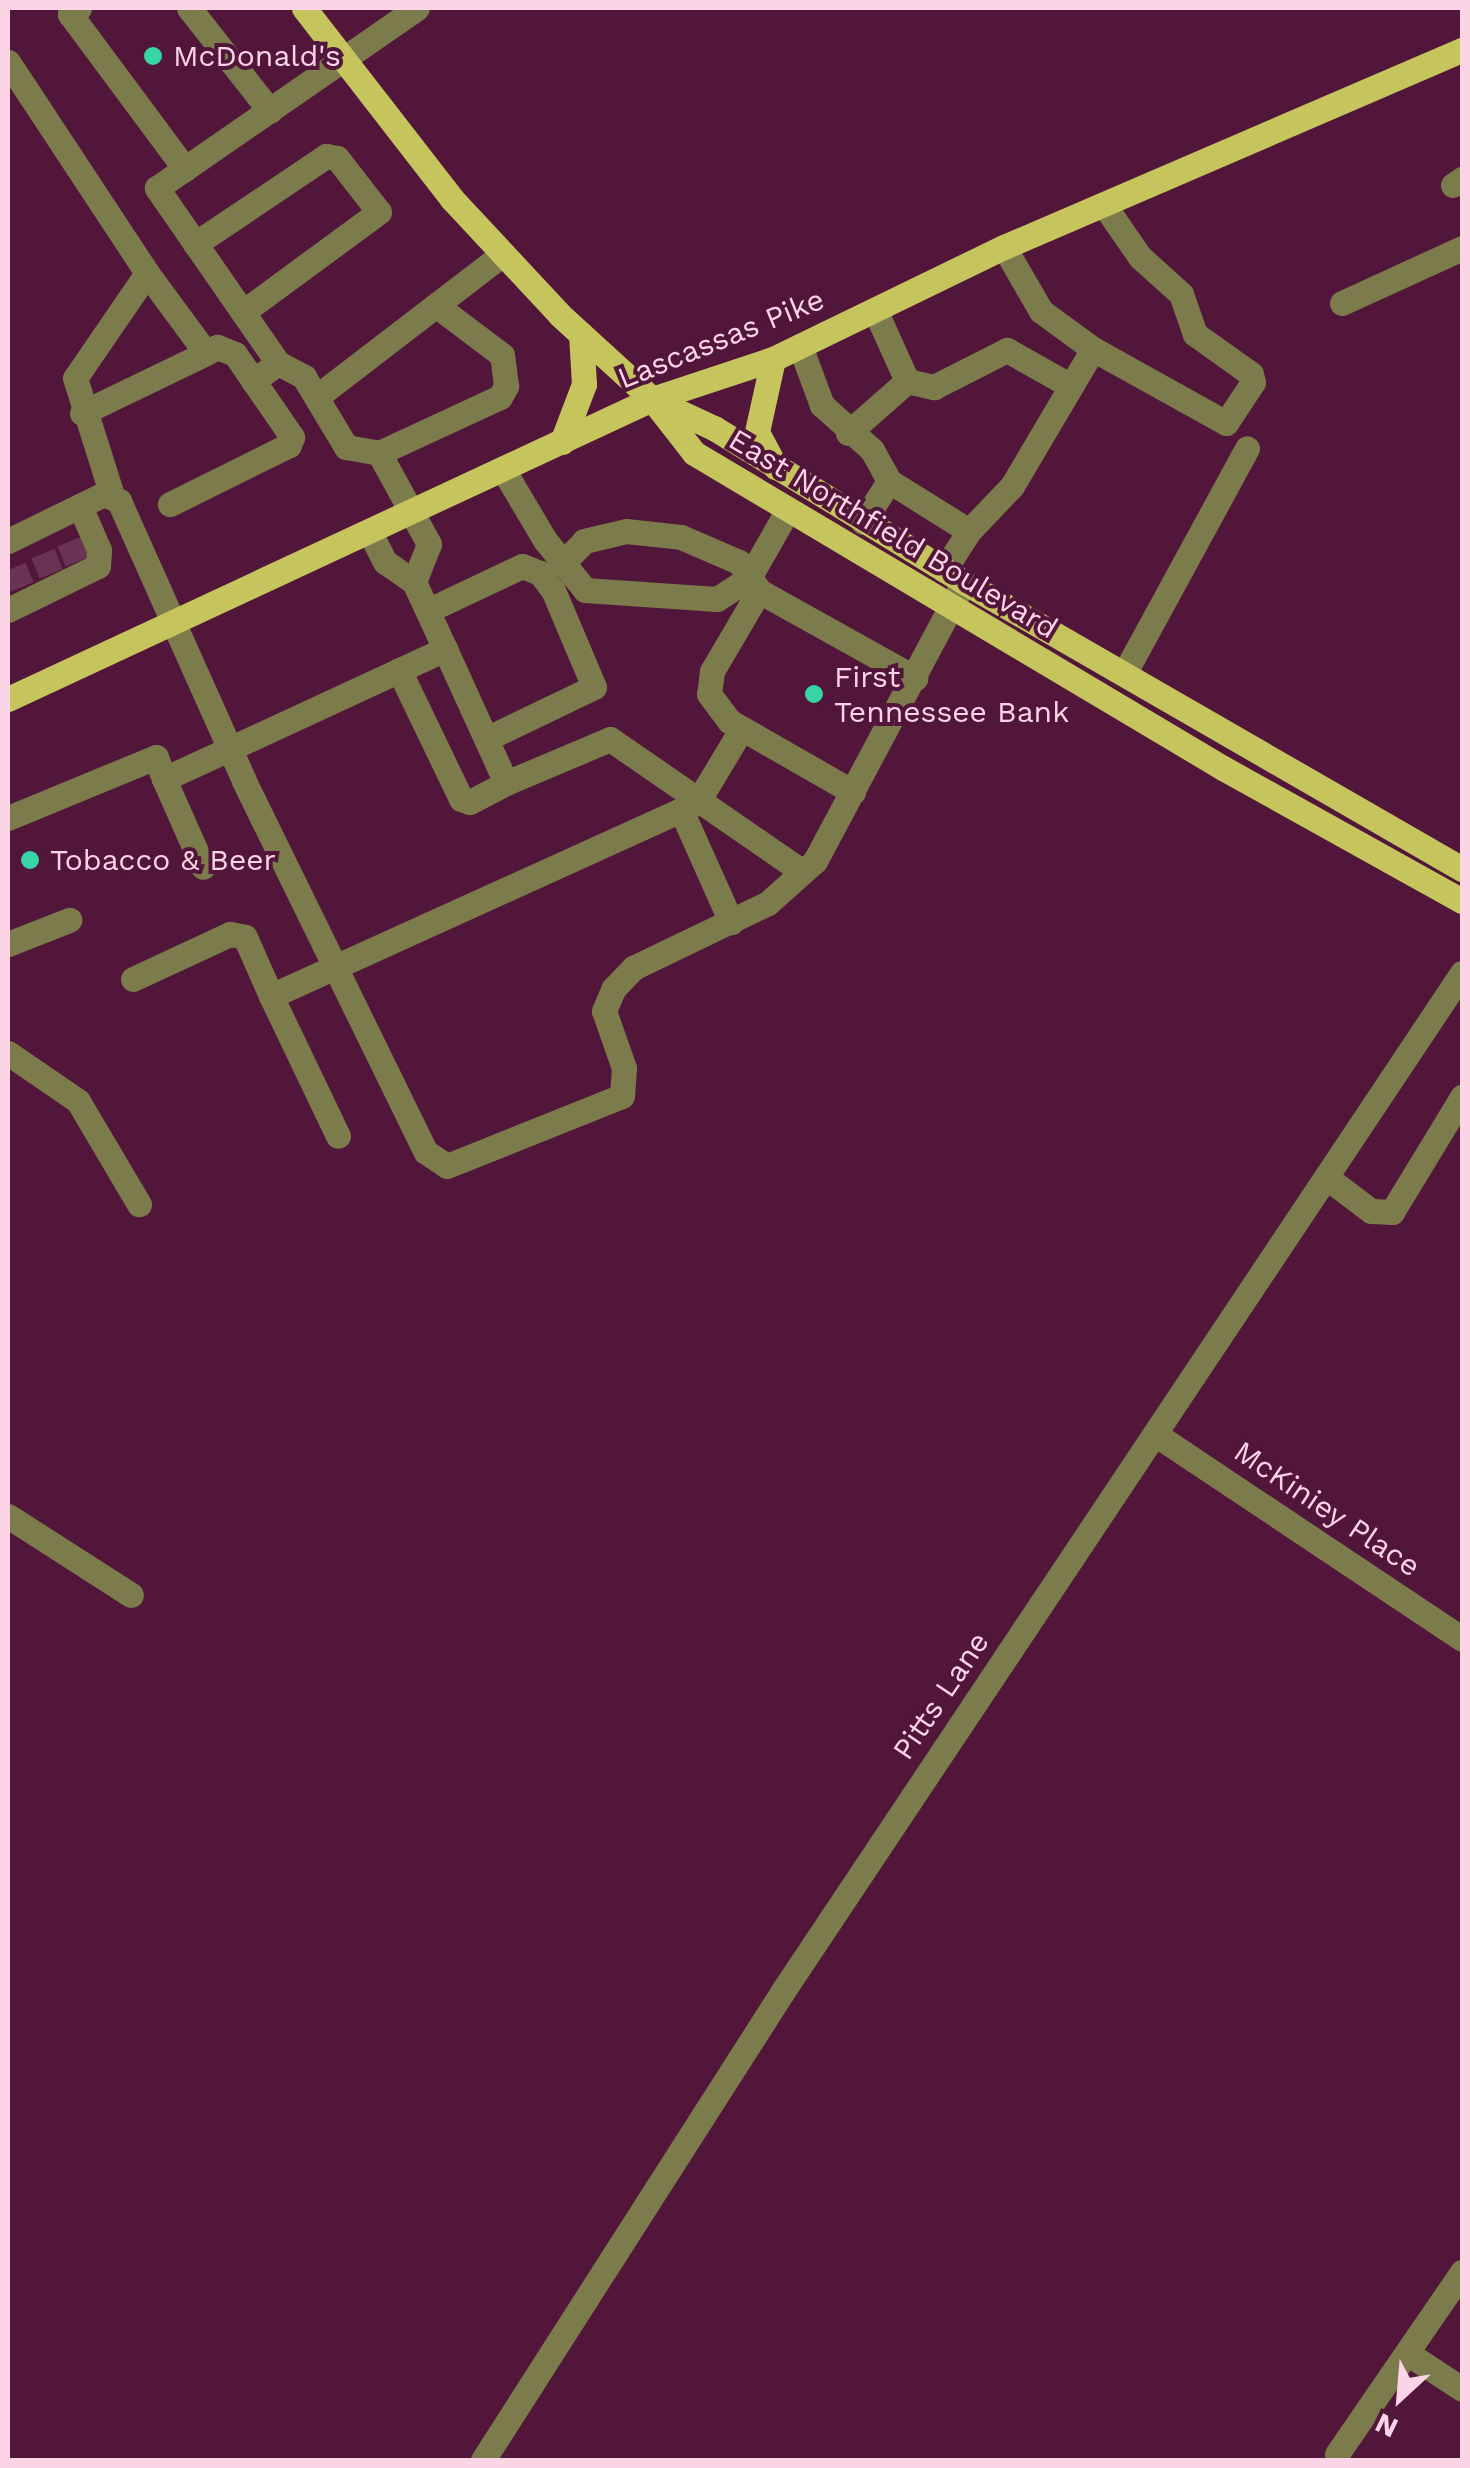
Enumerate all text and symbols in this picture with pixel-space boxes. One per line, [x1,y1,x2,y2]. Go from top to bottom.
place label: McDonald's [173,38,341,74]
marker: McDonald's [142,45,164,67]
street label: Lascassas Pike [613,281,829,397]
street label: East Northfield Boulevard [722,421,1064,647]
place label: First Tennessee Bank [834,659,1069,730]
marker: First Tennessee Bank [803,683,825,705]
place label: Tobacco & Beer [50,842,276,878]
marker: Tobacco & Beer [19,849,41,871]
street label: McKiniey Place [1227,1433,1427,1585]
street label: Pitts Lane [885,1625,997,1767]
north arrow [1350,2348,1450,2448]
text: N [1370,2406,1403,2445]

